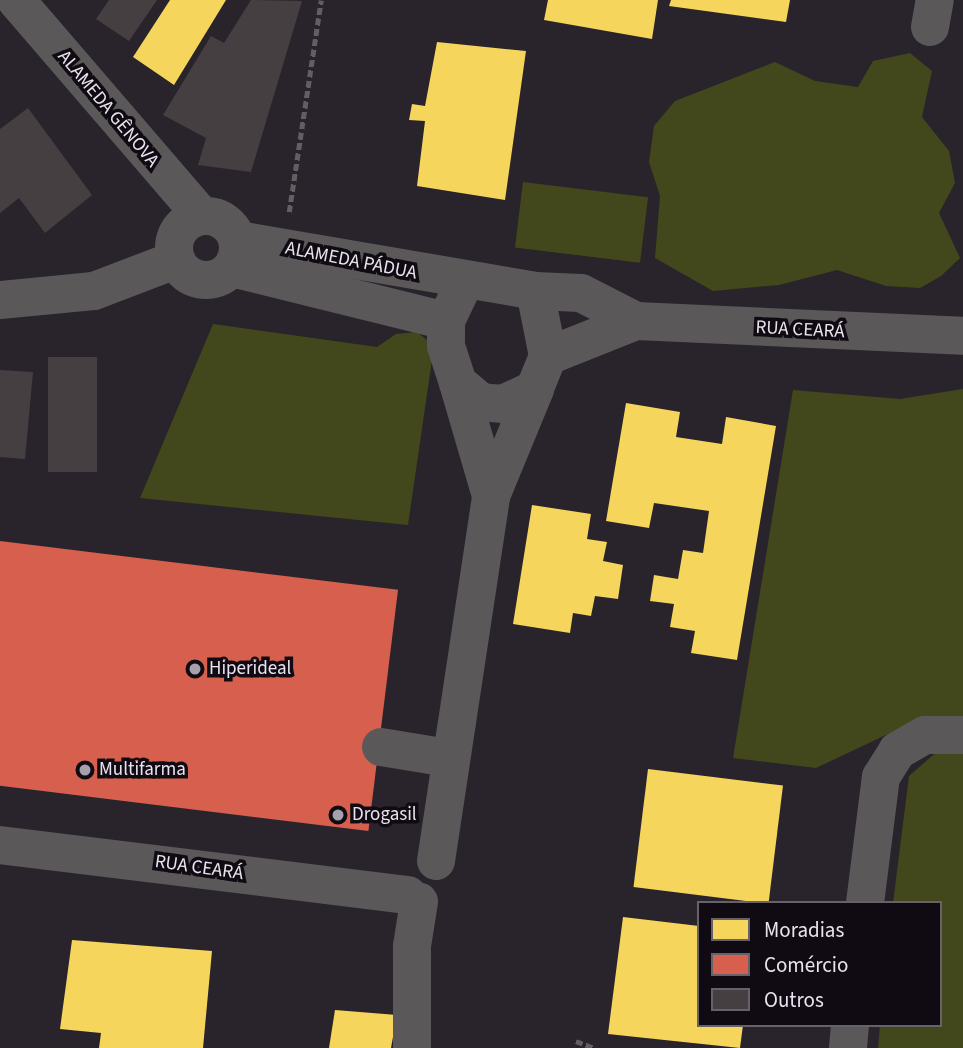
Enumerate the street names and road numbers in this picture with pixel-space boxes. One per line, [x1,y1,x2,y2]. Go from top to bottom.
street label: ALAMEDA GÊNOVA [52,46,164,172]
street label: ALAMEDA PÁDUA [283,237,419,285]
street label: RUA CEARÁ [755,316,845,344]
street label: RUA CEARÁ [153,851,245,885]

